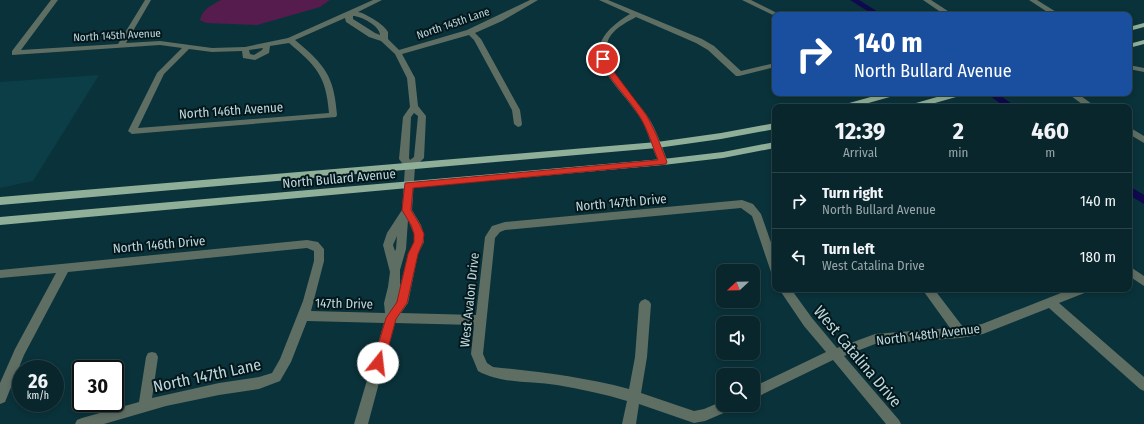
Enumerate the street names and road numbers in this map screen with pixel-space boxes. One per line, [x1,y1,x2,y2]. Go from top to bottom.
street label: North 145th Lane [415,5,491,42]
street label: North 145th Avenue [73,27,161,44]
street label: North 146th Avenue [178,99,284,122]
street label: North Bullard Avenue [282,166,396,191]
street label: North 147th Drive [575,191,667,214]
street label: North 146th Drive [112,233,206,256]
street label: West Avalon Drive [457,252,482,348]
street label: 147th Drive [315,295,373,312]
street label: West Catalina Drive [810,302,906,411]
street label: North 148th Avenue [875,321,981,348]
street label: North 147th Lane [151,355,263,396]

